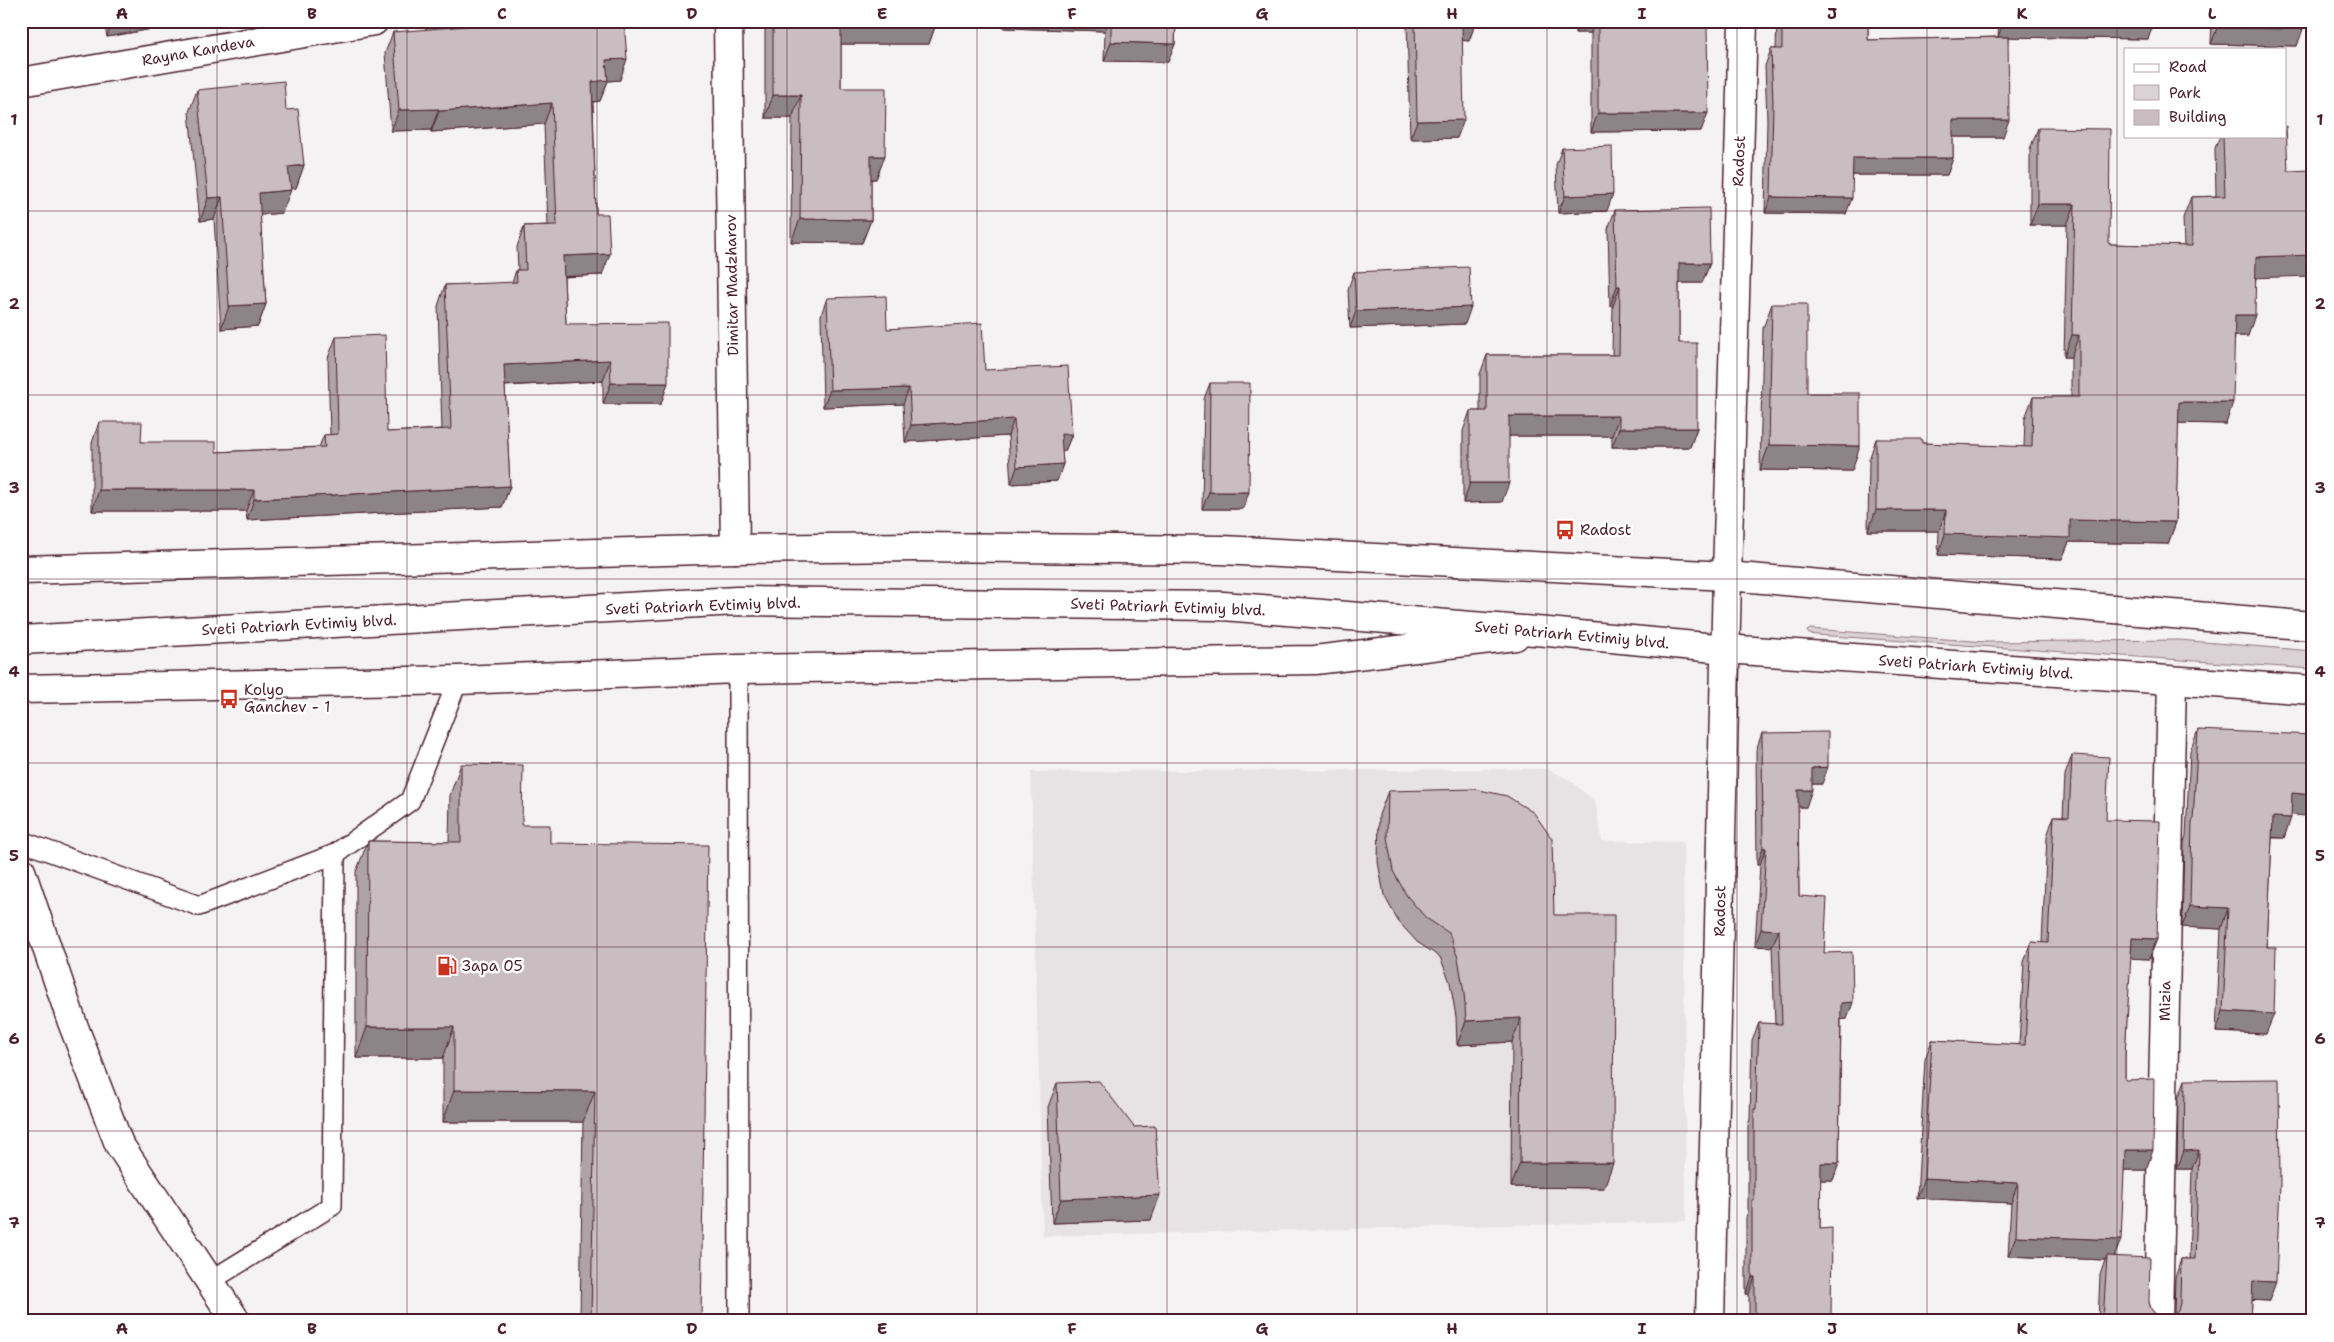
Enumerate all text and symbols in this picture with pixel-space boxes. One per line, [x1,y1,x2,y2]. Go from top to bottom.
text: A [116,3,128,24]
text: B [307,3,317,24]
text: C [497,3,507,24]
text: D [686,3,698,24]
text: E [877,3,887,24]
text: F [1067,3,1077,24]
text: G [1256,3,1269,24]
text: H [1446,3,1458,24]
text: I [1638,3,1647,24]
text: J [1827,3,1837,24]
text: K [2017,3,2028,24]
text: L [2208,3,2217,24]
street label: Rayna Kandeva [140,31,256,71]
legend [2124,48,2286,138]
text: Road [2169,57,2207,77]
text: Park [2169,83,2201,103]
text: Building [2169,107,2226,127]
text: 1 [10,109,18,130]
text: 1 [2316,109,2324,130]
street label: Radost [1728,135,1750,187]
street label: Dimitar Madzharov [721,214,743,356]
text: 2 [8,293,20,314]
text: 2 [2314,293,2326,314]
text: 3 [8,477,20,498]
text: 3 [2314,477,2326,498]
bus stop icon: Radost [1554,519,1576,541]
place label: Radost [1580,520,1631,540]
street label: Sveti Patriarh Evtimiy blvd. [605,593,801,619]
street label: Sveti Patriarh Evtimiy blvd. [1070,594,1266,620]
street label: Sveti Patriarh Evtimiy blvd. [201,610,397,640]
street label: Sveti Patriarh Evtimiy blvd. [1474,617,1670,653]
street label: Sveti Patriarh Evtimiy blvd. [1878,650,2074,684]
text: 4 [8,661,20,682]
text: 4 [2314,661,2326,682]
place label: Kolyo Ganchev - 1 [244,680,330,717]
bus stop icon: Kolyo Ganchev - 1 [218,688,240,710]
text: 5 [9,845,19,866]
text: 5 [2315,845,2325,866]
street label: Radost [1710,885,1730,937]
fuel station icon: Зара 05 [436,955,458,977]
place label: Зара 05 [462,956,523,976]
street label: Mizia [2155,980,2175,1021]
text: 6 [8,1028,20,1049]
text: 6 [2314,1028,2326,1049]
text: 7 [8,1212,20,1233]
text: 7 [2314,1212,2326,1233]
text: A [116,1318,128,1339]
text: B [307,1318,317,1339]
text: C [497,1318,507,1339]
text: D [686,1318,698,1339]
text: E [877,1318,887,1339]
text: F [1067,1318,1077,1339]
text: G [1256,1318,1269,1339]
text: H [1446,1318,1458,1339]
text: I [1638,1318,1647,1339]
text: J [1827,1318,1837,1339]
text: K [2017,1318,2028,1339]
text: L [2208,1318,2217,1339]

